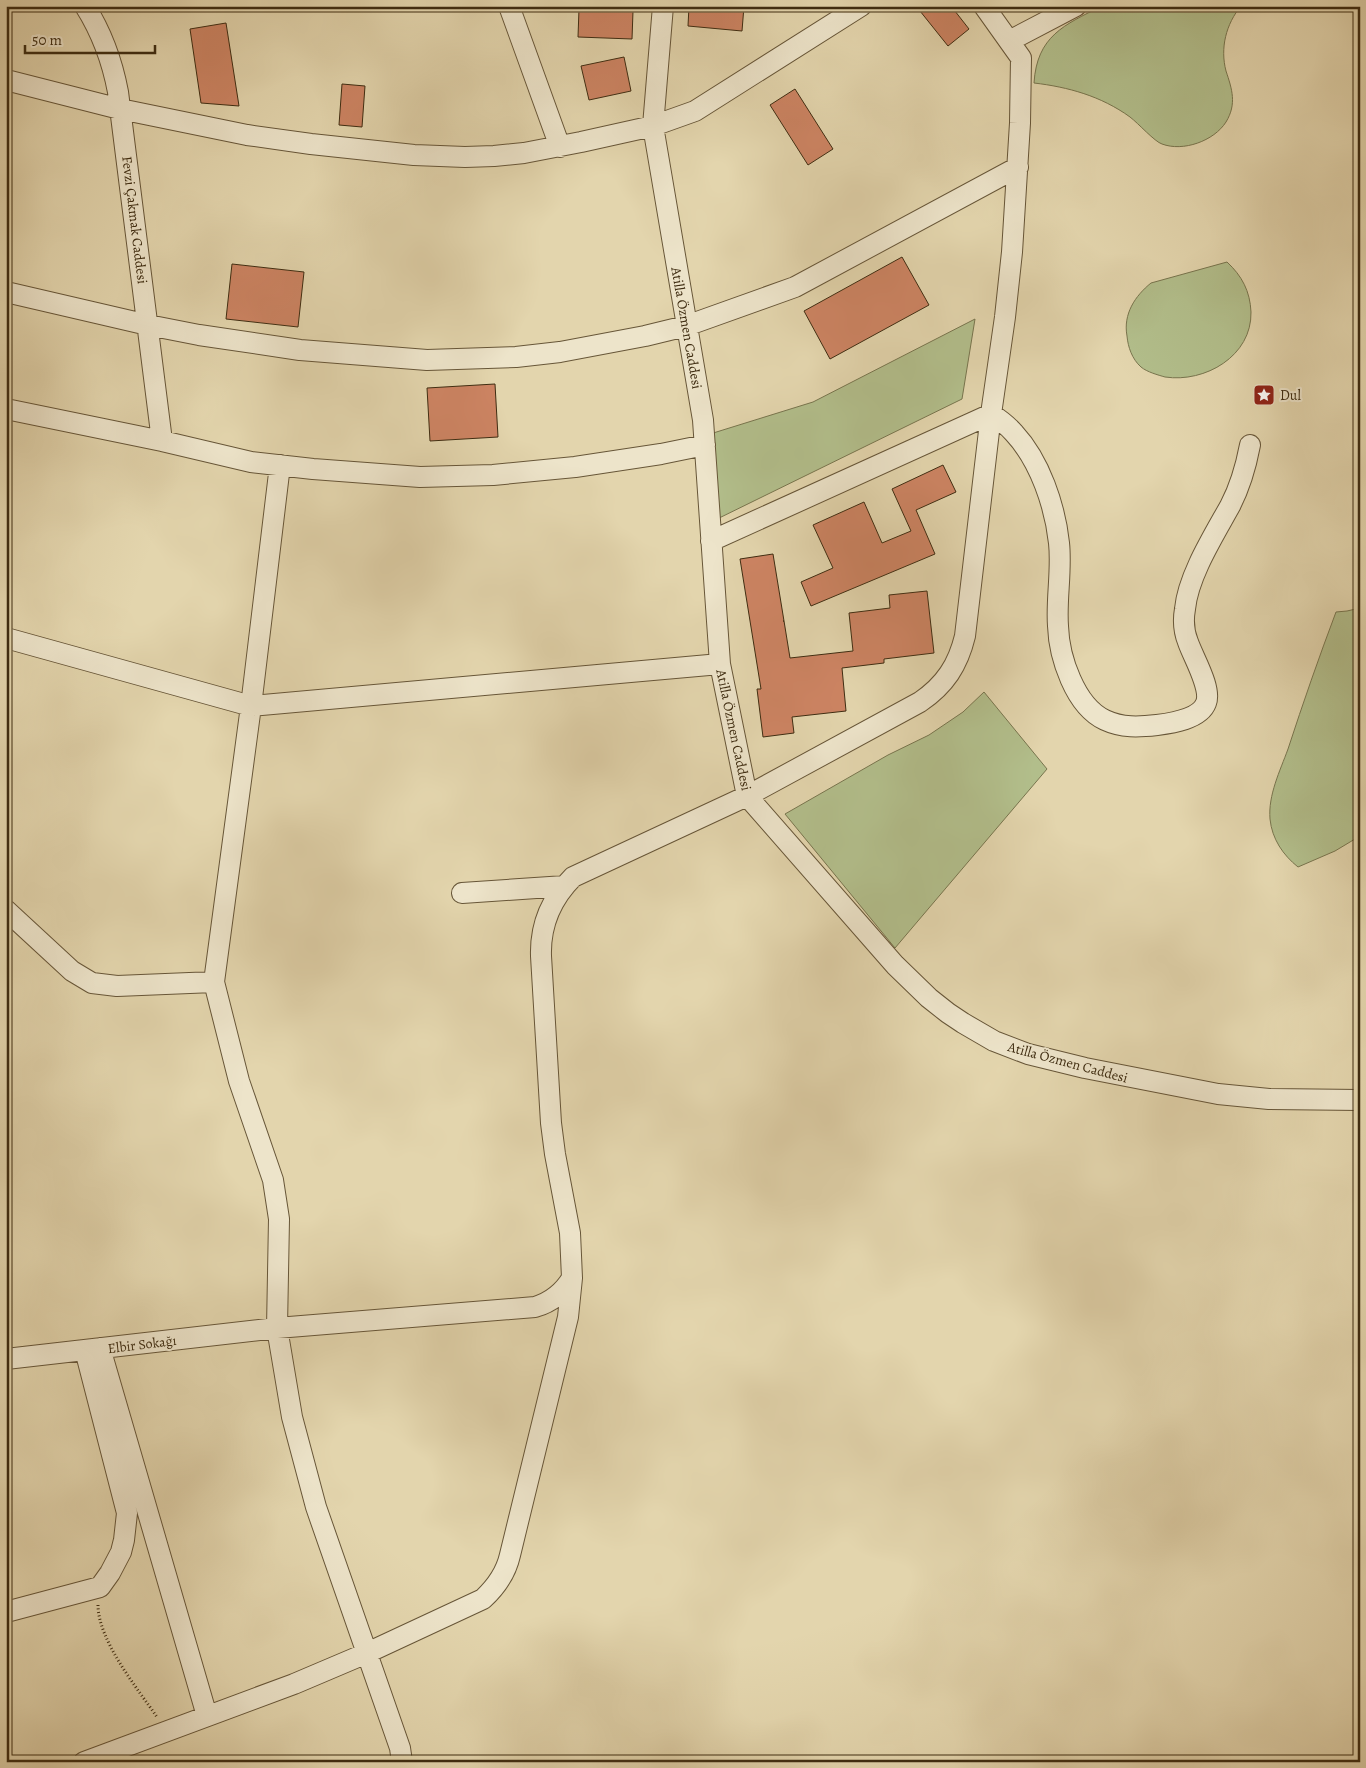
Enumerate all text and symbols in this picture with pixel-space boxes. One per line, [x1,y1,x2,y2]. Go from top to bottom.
scale bar [25,22,155,54]
text: 50 m [32,30,62,50]
street label: Fevzi Çakmak Caddesi [117,155,152,285]
street label: Atilla Özmen Caddesi [666,265,707,391]
place icon: Dul [1252,383,1276,407]
place label: Dul [1280,386,1301,405]
street label: Atilla Özmen Caddesi [711,667,756,793]
street label: Atilla Özmen Caddesi [1005,1037,1130,1088]
street label: Elbir Sokağı [107,1331,178,1358]

